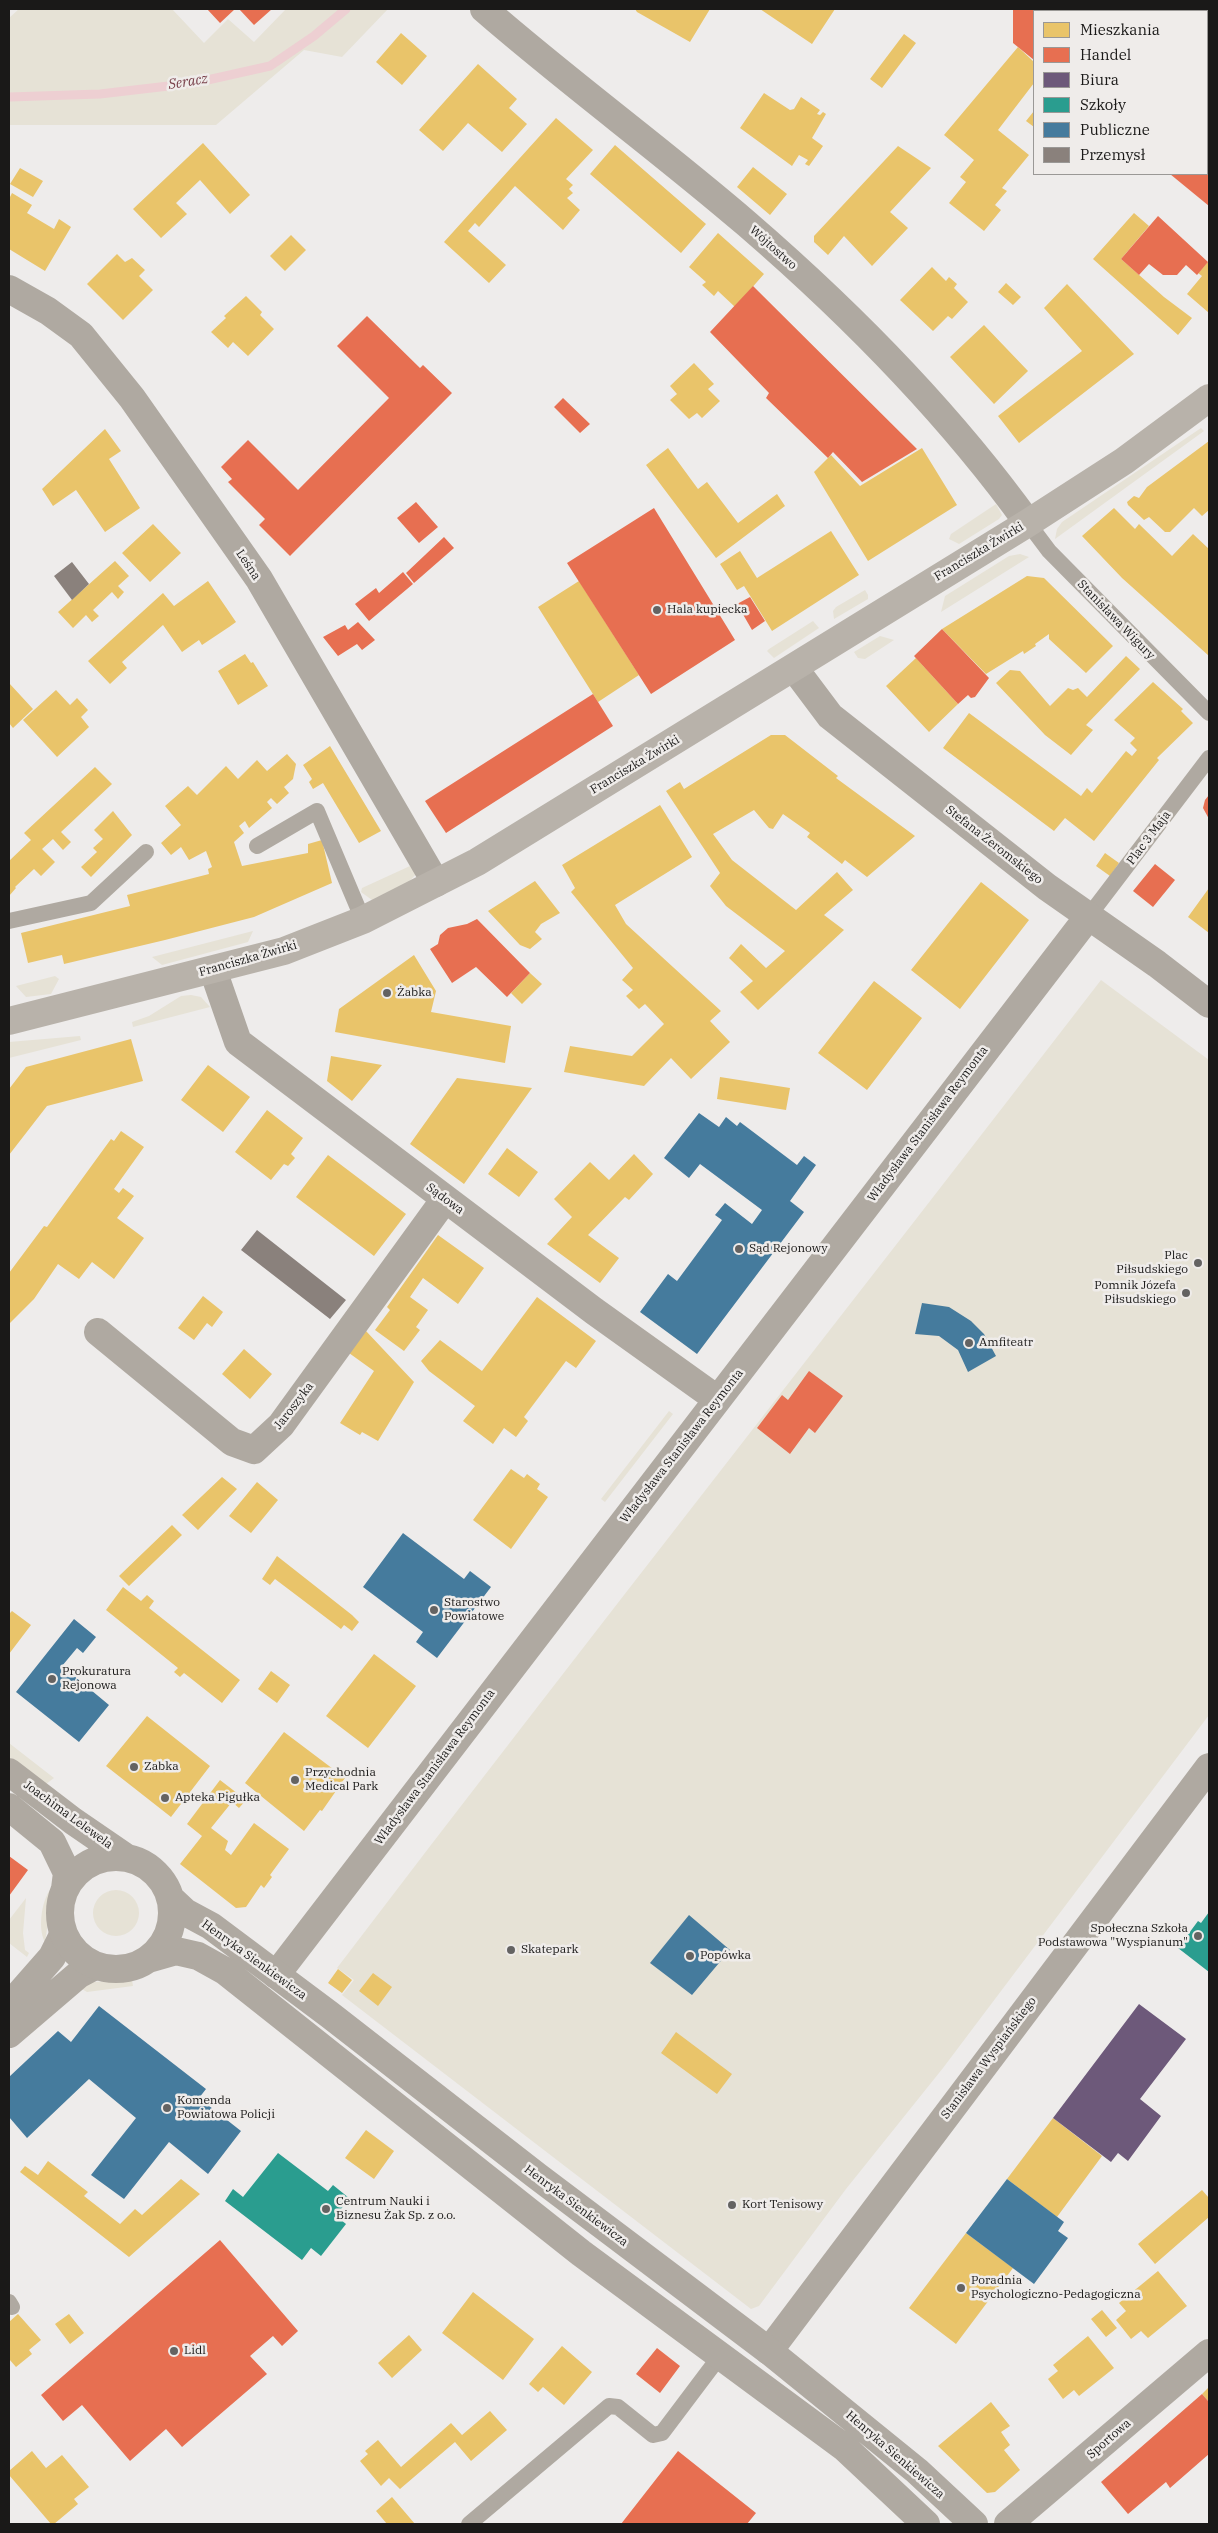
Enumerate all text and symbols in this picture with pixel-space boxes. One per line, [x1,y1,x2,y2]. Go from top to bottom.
legend [1033,10,1208,175]
text: Mieszkania [1080,20,1160,39]
text: Handel [1080,45,1131,64]
text: Biura [1080,70,1119,89]
water label: Seracz [167,71,209,93]
text: Szkoły [1080,95,1126,114]
text: Publiczne [1080,120,1150,139]
text: Przemysł [1080,145,1145,164]
street label: Wójtostwo [746,223,800,273]
street label: Franciszka Żwirki [932,520,1026,584]
street label: Leśna [233,547,263,583]
street label: Stanisława Wigury [1074,577,1158,663]
place label: Hala kupiecka [667,603,748,617]
marker: Hala kupiecka [651,604,663,616]
street label: Franciszka Żwirki [588,733,682,797]
street label: Stefana Żeromskiego [943,803,1045,887]
street label: Plac 3 Maja [1124,808,1174,868]
street label: Franciszka Żwirki [197,938,299,980]
place label: Żabka [397,986,432,1000]
marker: Żabka [381,987,393,999]
street label: Władysława Stanisława Reymonta [865,1043,991,1205]
street label: Sądowa [423,1180,467,1218]
place label: Sąd Rejonowy [749,1242,828,1256]
marker: Sąd Rejonowy [733,1243,745,1255]
place label: Plac Piłsudskiego [1116,1249,1188,1277]
marker: Plac Piłsudskiego [1192,1257,1204,1269]
place label: Pomnik Józefa Piłsudskiego [1094,1279,1176,1307]
marker: Pomnik Józefa Piłsudskiego [1180,1287,1192,1299]
place label: Amfiteatr [979,1336,1033,1350]
marker: Amfiteatr [963,1337,975,1349]
street label: Władysława Stanisława Reymonta [617,1366,747,1526]
street label: Jaroszyka [271,1380,317,1432]
place label: Starostwo Powiatowe [444,1596,504,1624]
marker: Starostwo Powiatowe [428,1604,440,1616]
place label: Prokuratura Rejonowa [62,1665,131,1693]
marker: Prokuratura Rejonowa [46,1673,58,1685]
street label: Władysława Stanisława Reymonta [372,1686,498,1848]
place label: Zabka [144,1760,179,1774]
marker: Zabka [128,1761,140,1773]
place label: Przychodnia Medical Park [305,1766,378,1794]
marker: Przychodnia Medical Park [289,1774,301,1786]
street label: Joachima Lelewela [21,1778,115,1852]
place label: Apteka Pigułka [175,1791,260,1805]
marker: Apteka Pigułka [159,1792,171,1804]
street label: Henryka Sienkiewicza [199,1917,309,2003]
place label: Społeczna Szkoła Podstawowa "Wyspianum" [1038,1922,1188,1950]
marker: Społeczna Szkoła Podstawowa "Wyspianum" [1192,1930,1204,1942]
place label: Skatepark [521,1943,579,1957]
marker: Skatepark [505,1944,517,1956]
place label: Popówka [700,1949,751,1963]
marker: Popówka [684,1950,696,1962]
street label: Stanisława Wyspiańskiego [938,1994,1040,2122]
place label: Komenda Powiatowa Policji [177,2094,275,2122]
marker: Komenda Powiatowa Policji [161,2102,173,2114]
street label: Henryka Sienkiewicza [521,2162,631,2250]
place label: Centrum Nauki i Biznesu Żak Sp. z o.o. [336,2195,456,2223]
place label: Kort Tenisowy [742,2198,823,2212]
marker: Kort Tenisowy [726,2199,738,2211]
marker: Centrum Nauki i Biznesu Żak Sp. z o.o. [320,2203,332,2215]
place label: Poradnia Psychologiczno-Pedagogiczna [971,2274,1141,2302]
marker: Poradnia Psychologiczno-Pedagogiczna [955,2282,967,2294]
place label: Lidl [184,2344,206,2358]
marker: Lidl [168,2345,180,2357]
street label: Henryka Sienkiewicza [843,2408,947,2502]
street label: Sportowa [1084,2416,1134,2462]

